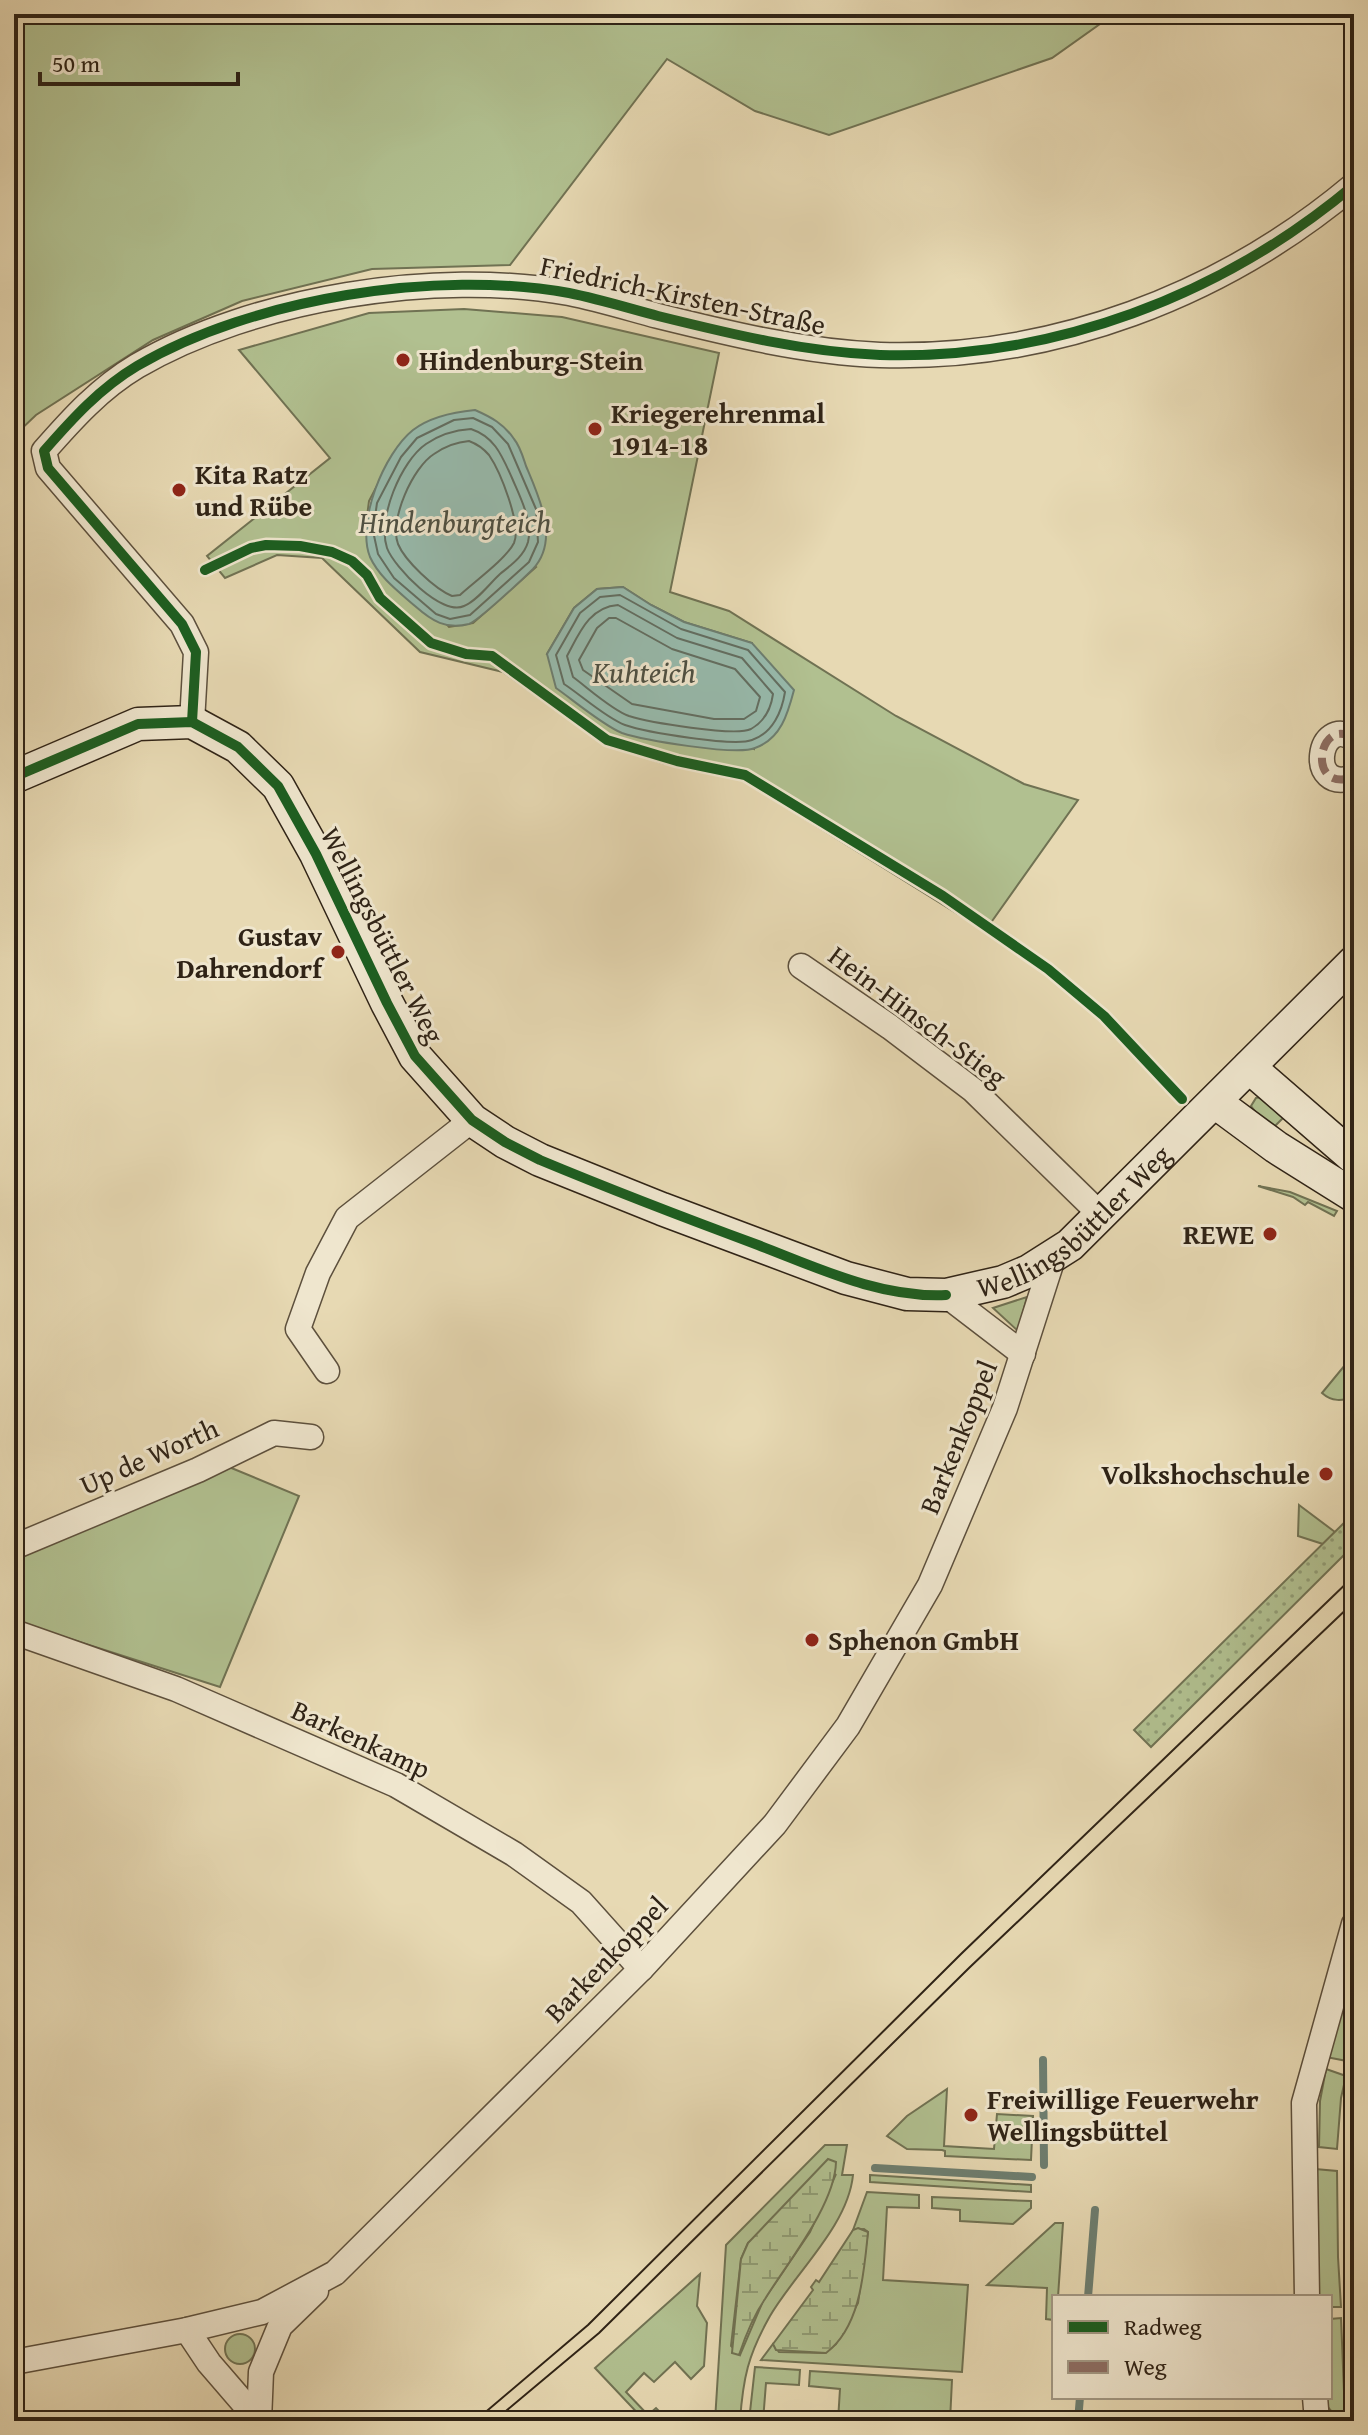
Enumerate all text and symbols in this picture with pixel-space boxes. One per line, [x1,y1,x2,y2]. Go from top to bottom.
scale bar [40,36,238,86]
text: 50 m [52,46,100,81]
street label: Friedrich-Kirsten-Straße [537,244,830,345]
place label: Hindenburg-Stein [419,339,644,380]
marker: Hindenburg-Stein [394,351,412,369]
place label: Kriegerehrenmal 1914-18 [611,392,825,465]
marker: Kriegerehrenmal 1914-18 [586,420,604,438]
place label: Kita Ratz und Rübe [195,453,312,526]
marker: Kita Ratz und Rübe [170,481,188,499]
water label: Hindenburgteich [358,500,551,544]
water label: Kuhteich [591,650,696,694]
street label: Wellingsbüttler Weg [311,819,456,1050]
place label: Gustav Dahrendorf [177,915,325,988]
street label: Hein-Hinsch-Stieg [821,935,1016,1096]
marker: Gustav Dahrendorf [329,943,347,961]
street label: Wellingsbüttler Weg [973,1135,1180,1307]
place label: REWE [1183,1213,1254,1254]
marker: REWE [1261,1225,1279,1243]
street label: Barkenkoppel [908,1354,1007,1520]
street label: Up de Worth [73,1407,225,1504]
place label: Volkshochschule [1101,1453,1310,1494]
marker: Volkshochschule [1317,1465,1335,1483]
place label: Sphenon GmbH [828,1619,1019,1660]
marker: Sphenon GmbH [803,1631,821,1649]
street label: Barkenkamp [285,1689,437,1789]
street label: Barkenkoppel [535,1886,677,2031]
place label: Freiwillige Feuerwehr Wellingsbüttel [987,2078,1259,2151]
marker: Freiwillige Feuerwehr Wellingsbüttel [962,2106,980,2124]
legend [1052,2295,1332,2399]
text: Radweg [1124,2309,1202,2344]
text: Weg [1124,2349,1167,2384]

